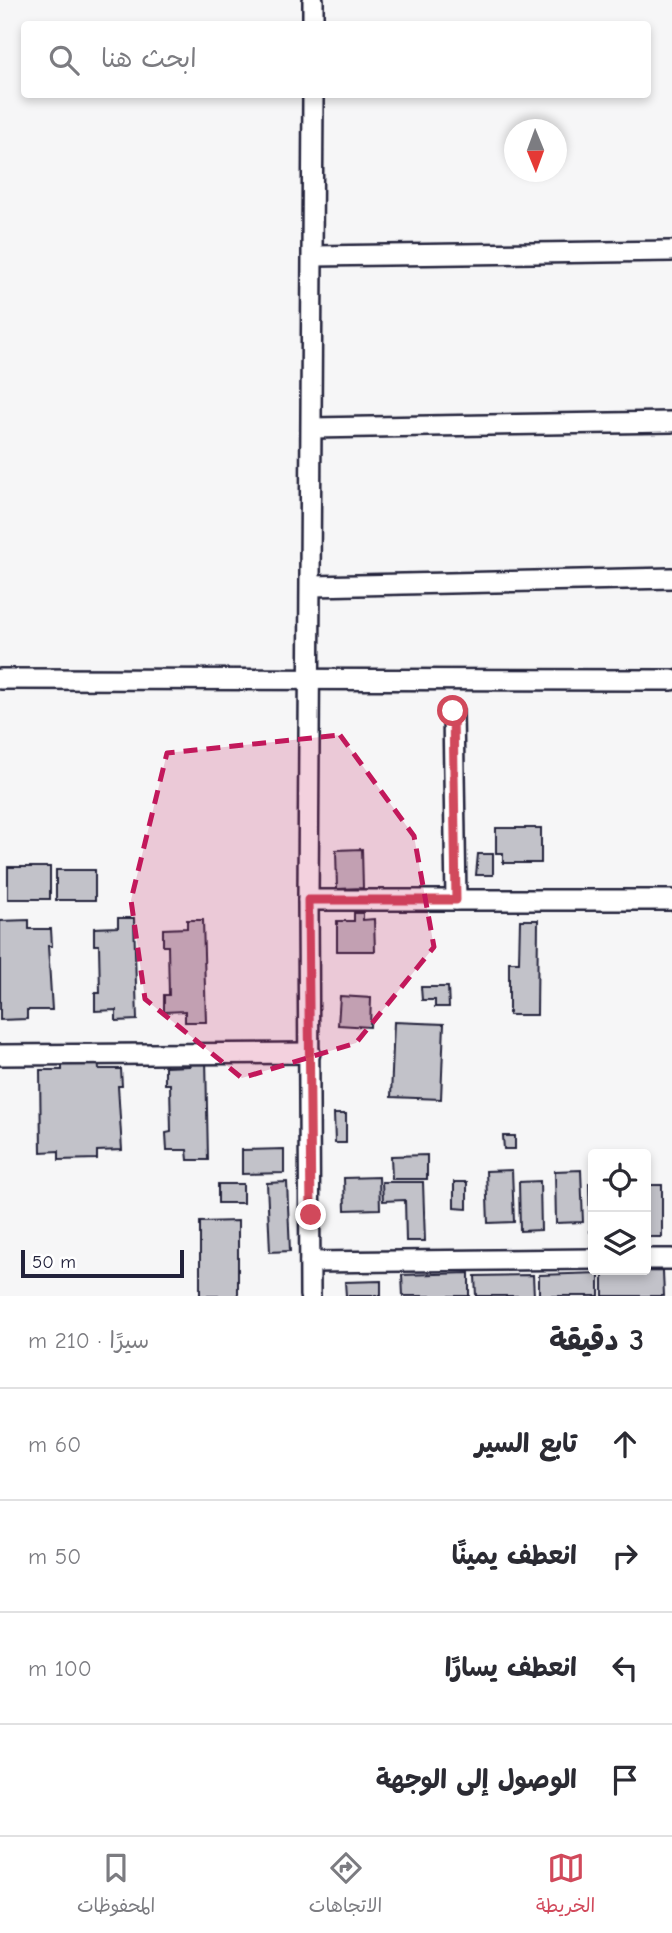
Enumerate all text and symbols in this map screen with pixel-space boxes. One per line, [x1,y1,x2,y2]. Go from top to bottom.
search box [21,21,651,98]
icon: search [45,41,83,79]
text: ابحث هنا [101,44,197,74]
north arrow [504,119,567,182]
route start [437,695,468,726]
map controls [588,1149,651,1275]
button: locate [588,1149,651,1212]
route end [295,1199,326,1230]
button: layers [588,1212,651,1275]
scale bar [21,1247,184,1279]
text: 50 m [32,1251,76,1273]
text: 3 دقيقة [549,1323,644,1358]
text: سيرًا · 210 m [28,1327,149,1354]
icon: ahead [606,1425,644,1463]
text: تابع السير [475,1429,577,1459]
text: 60 m [28,1431,81,1458]
icon: right [606,1537,644,1575]
text: انعطف يمينًا [452,1541,577,1571]
text: 50 m [28,1543,81,1570]
icon: left [606,1649,644,1687]
text: انعطف يسارًا [445,1653,577,1683]
text: 100 m [28,1655,92,1682]
icon: arrive [606,1761,644,1799]
text: الوصول إلى الوجهة [376,1765,577,1795]
tab: المحفوظات [77,1849,155,1922]
tab: الاتجاهات [309,1849,382,1922]
tab: الخريطة [536,1849,595,1922]

